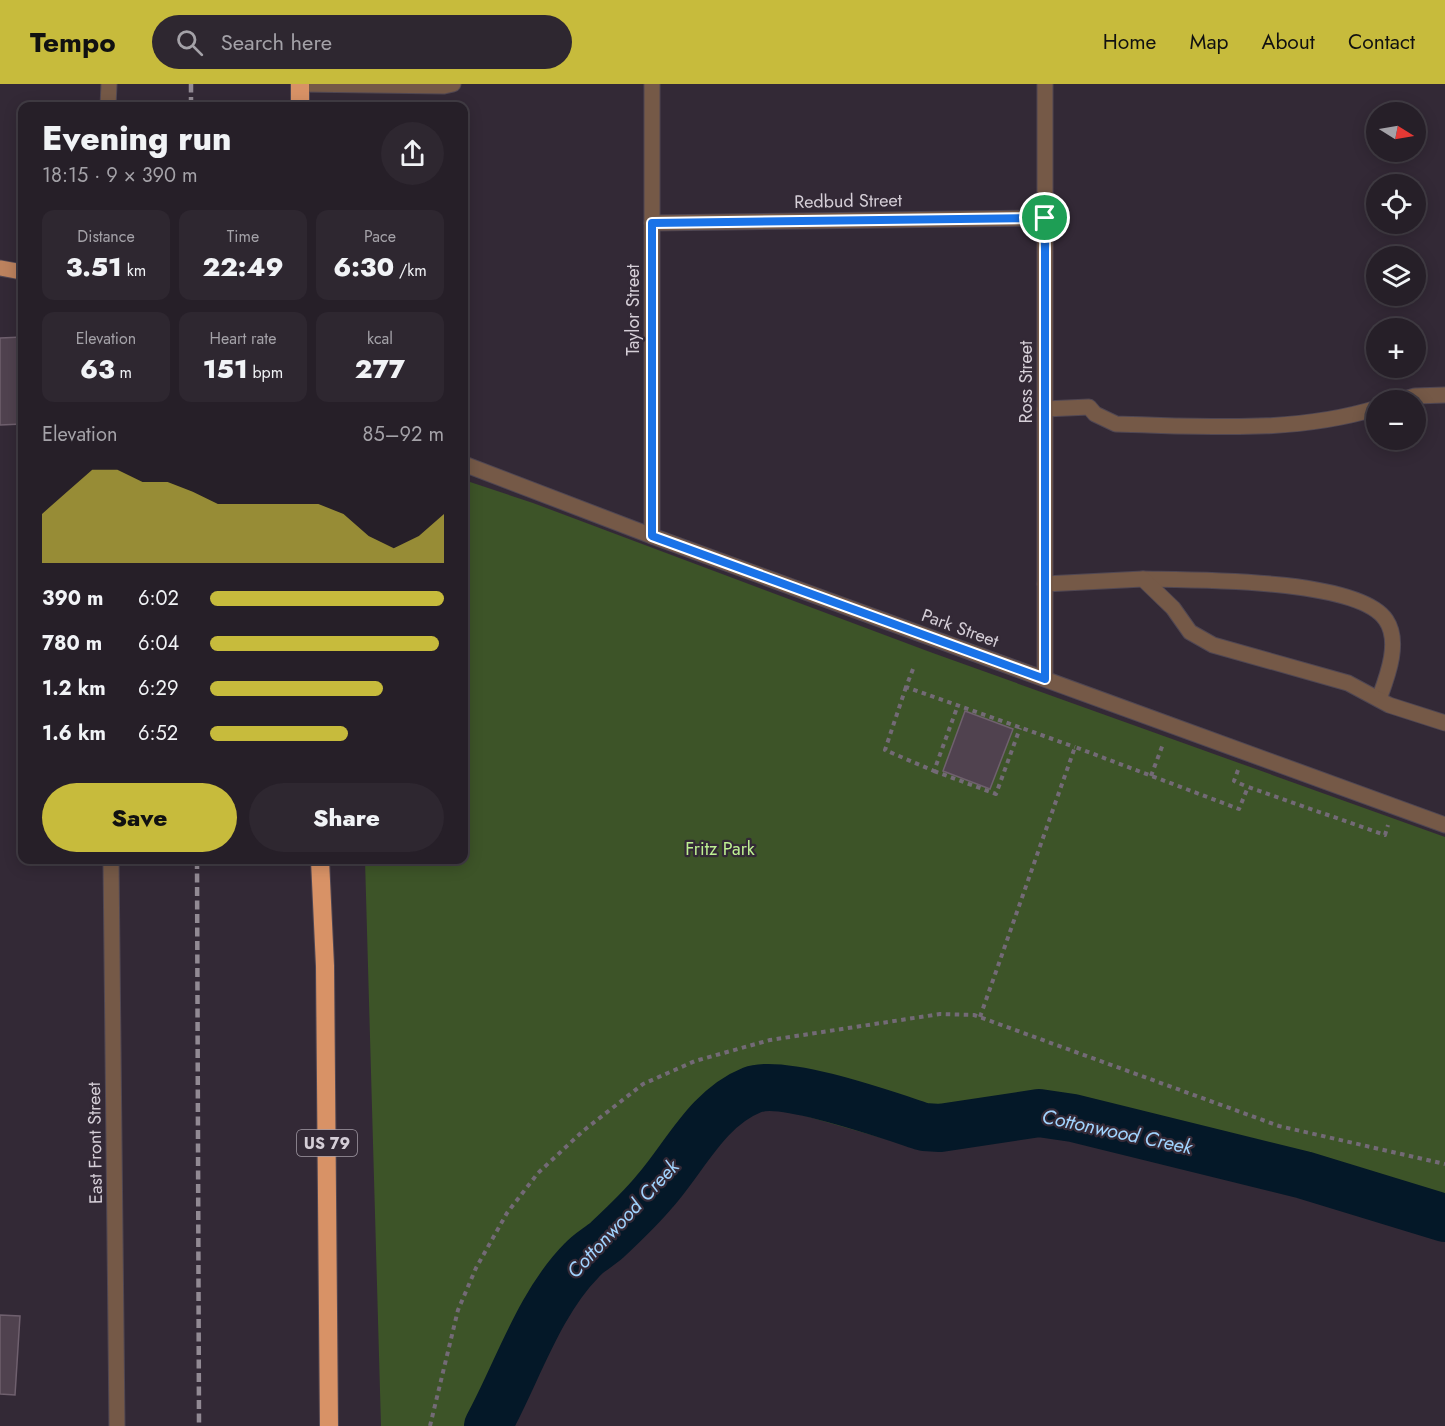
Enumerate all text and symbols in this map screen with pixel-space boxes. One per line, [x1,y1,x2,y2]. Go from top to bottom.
search box [152,15,572,69]
text: Tempo [30,22,116,63]
icon: search [173,26,206,59]
text: Search here [221,26,332,58]
text: Home [1103,27,1156,57]
text: Map [1189,27,1229,57]
text: About [1262,27,1315,57]
text: Contact [1348,27,1415,57]
north arrow [1366,102,1426,162]
map controls [1366,102,1426,450]
text: Evening run [42,115,232,162]
button: share [381,122,444,185]
text: 18:15 · 9 × 390 m [42,161,198,190]
button: locate [1366,174,1426,234]
street label: Redbud Street [794,187,903,215]
pin [1019,192,1070,243]
icon: arrive [1028,201,1061,234]
text: Distance [77,225,135,248]
text: Time [227,225,259,248]
text: Pace [364,225,396,248]
button: layers [1366,246,1426,306]
text: 3.51 [66,248,122,286]
text: 22:49 [202,248,284,286]
text: 6:30 [333,248,394,286]
text: km [122,259,146,282]
text: /km [394,259,427,282]
street label: Taylor Street [620,264,646,356]
button: + [1366,318,1426,378]
text: Elevation [76,327,136,350]
text: Heart rate [210,327,276,350]
text: kcal [367,327,393,350]
street label: Ross Street [1013,340,1039,423]
text: 63 [80,350,115,388]
text: 151 [203,350,248,388]
text: 277 [355,350,405,388]
text: m [115,361,132,384]
text: bpm [248,361,283,384]
button: − [1366,390,1426,450]
text: Elevation [42,420,117,449]
text: 85–92 m [363,420,444,449]
text: 390 m [42,584,103,613]
text: 6:02 [138,584,179,613]
street label: Park Street [918,602,1003,654]
text: 780 m [42,629,102,658]
text: 6:04 [138,629,179,658]
text: 1.2 km [42,674,106,703]
text: 6:29 [138,674,178,703]
text: 1.6 km [42,719,106,748]
text: 6:52 [138,719,178,748]
button: Save [42,783,237,852]
button: Share [249,783,444,852]
park label: Fritz Park [685,836,755,862]
street label: East Front Street [81,1081,109,1204]
water label: Cottonwood Creek [1039,1102,1196,1162]
road number: US 79 [297,1130,357,1156]
water label: Cottonwood Creek [560,1152,687,1285]

